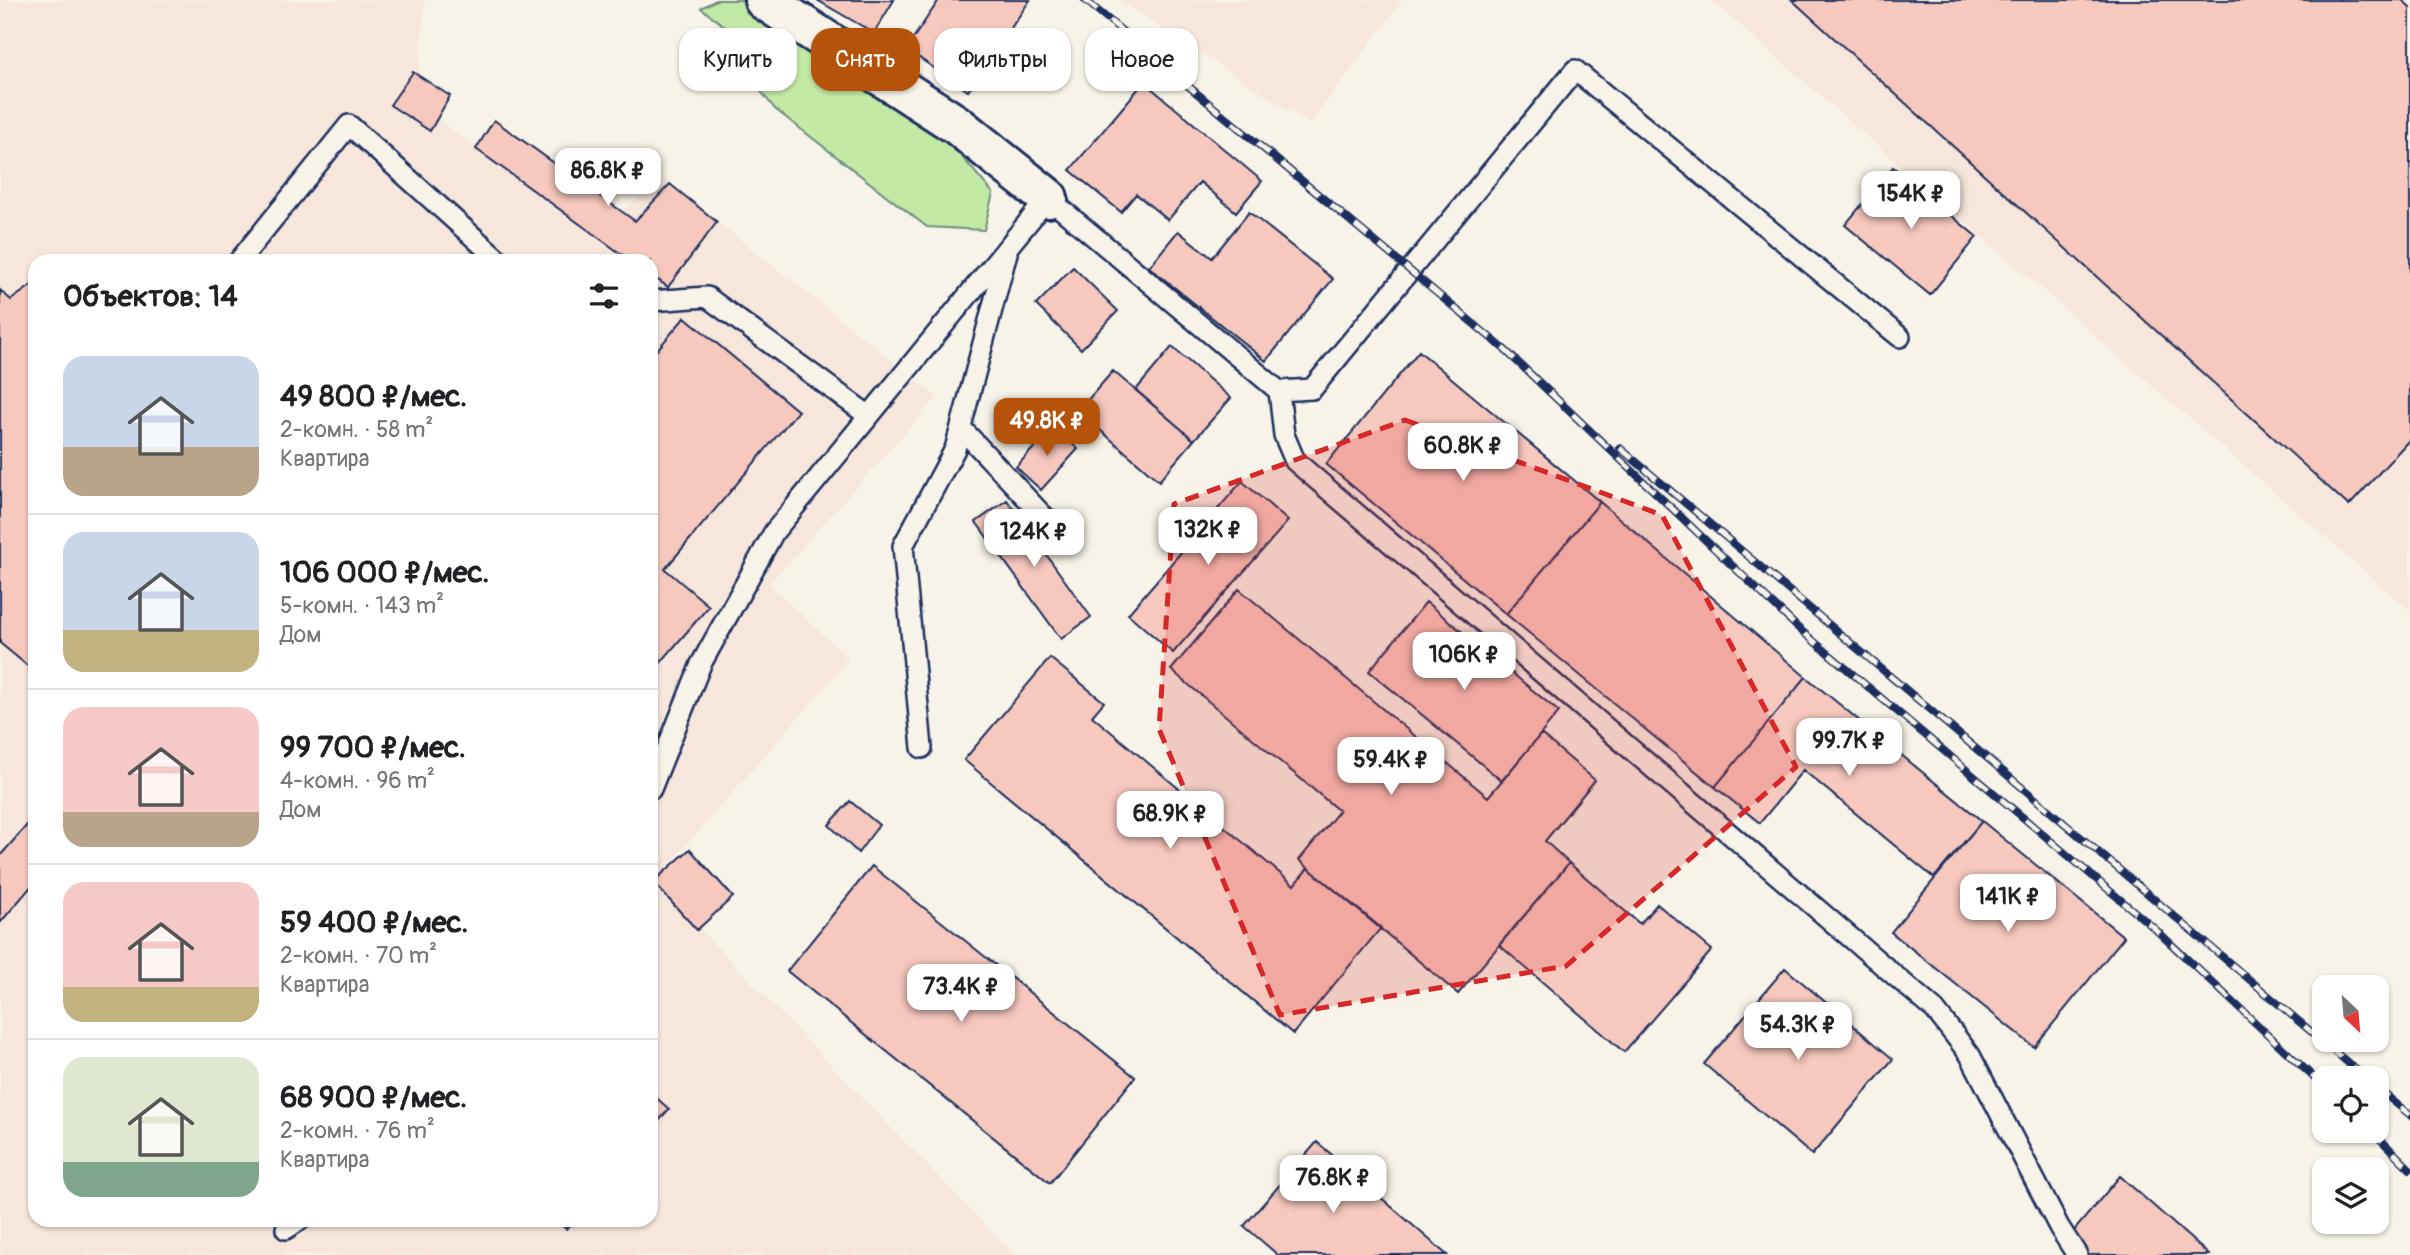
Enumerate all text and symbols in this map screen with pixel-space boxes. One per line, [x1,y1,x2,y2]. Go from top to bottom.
chip: Купить [679,28,797,91]
chip: Снять [811,28,920,91]
chip: Фильтры [934,28,1071,91]
chip: Новое [1085,28,1198,91]
pin: 86.8K ₽ [543,148,673,208]
text: 86.8K ₽ [571,156,645,185]
pin: 154K ₽ [1854,172,1968,231]
text: 154K ₽ [1877,179,1945,208]
icon: filters [585,277,623,315]
text: Объектов: 14 [63,278,238,315]
text: 49 800 ₽/мес. [280,378,467,415]
icon: home [119,384,203,468]
pin: 49.8K ₽ [982,398,1112,458]
text: 49.8K ₽ [1010,406,1084,435]
text: 2-комн. · 58 m² [280,415,433,444]
pin: 60.8K ₽ [1398,424,1528,483]
text: 60.8K ₽ [1424,431,1502,460]
text: Квартира [280,444,369,473]
pin: 132K ₽ [1151,508,1265,567]
pin: 124K ₽ [977,510,1091,569]
text: 132K ₽ [1174,515,1242,544]
text: 124K ₽ [1000,517,1068,546]
text: 106 000 ₽/мес. [280,554,489,591]
icon: home [119,560,203,644]
text: 5-комн. · 143 m² [280,591,444,620]
text: Дом [280,620,321,649]
pin: 106K ₽ [1407,632,1521,692]
text: 106K ₽ [1429,640,1499,669]
pin: 99.7K ₽ [1784,718,1914,778]
text: 99.7K ₽ [1812,726,1886,755]
text: 99 700 ₽/мес. [280,729,466,766]
icon: home [119,735,203,819]
pin: 59.4K ₽ [1326,738,1456,797]
text: 59.4K ₽ [1353,745,1429,774]
text: 4-комн. · 96 m² [280,766,435,795]
pin: 68.9K ₽ [1105,792,1235,851]
text: Дом [280,795,321,824]
text: 68.9K ₽ [1133,799,1207,828]
pin: 141K ₽ [1951,874,2065,934]
text: 141K ₽ [1976,882,2040,911]
text: 59 400 ₽/мес. [280,904,468,941]
icon: home [119,910,203,994]
text: 2-комн. · 70 m² [280,941,437,970]
pin: 73.4K ₽ [896,964,1026,1024]
text: Квартира [280,970,369,999]
text: 73.4K ₽ [923,972,999,1001]
north arrow [2312,975,2389,1052]
map controls [2312,975,2389,1234]
pin: 54.3K ₽ [1733,1002,1863,1062]
text: 54.3K ₽ [1760,1010,1836,1039]
button: locate [2312,1066,2389,1143]
text: 68 900 ₽/мес. [280,1079,467,1116]
icon: home [119,1085,203,1169]
text: 2-комн. · 76 m² [280,1116,435,1145]
text: Квартира [280,1145,369,1174]
pin: 76.8K ₽ [1268,1156,1398,1215]
button: layers [2312,1157,2389,1234]
text: 76.8K ₽ [1296,1163,1370,1192]

